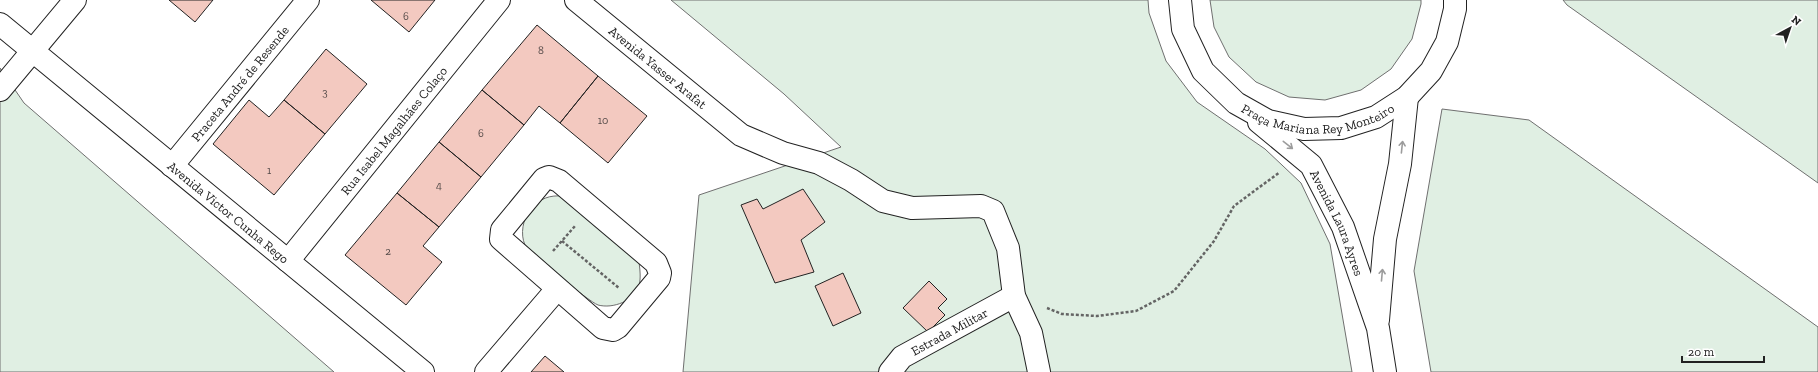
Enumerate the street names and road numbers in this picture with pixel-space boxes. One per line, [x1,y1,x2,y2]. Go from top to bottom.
street label: Praceta André de Resende [188,22,292,144]
street label: Avenida Yasser Arafat [606,23,710,112]
street label: Rua Isabel Magalhães Colaço [337,63,450,197]
street label: Praça Mariana Rey Monteiro [1237,95,1397,111]
street label: Avenida Victor Cunha Rego [165,158,292,266]
street label: Avenida Laura Ayres [1307,167,1367,278]
street label: Estrada Militar [908,304,990,358]

